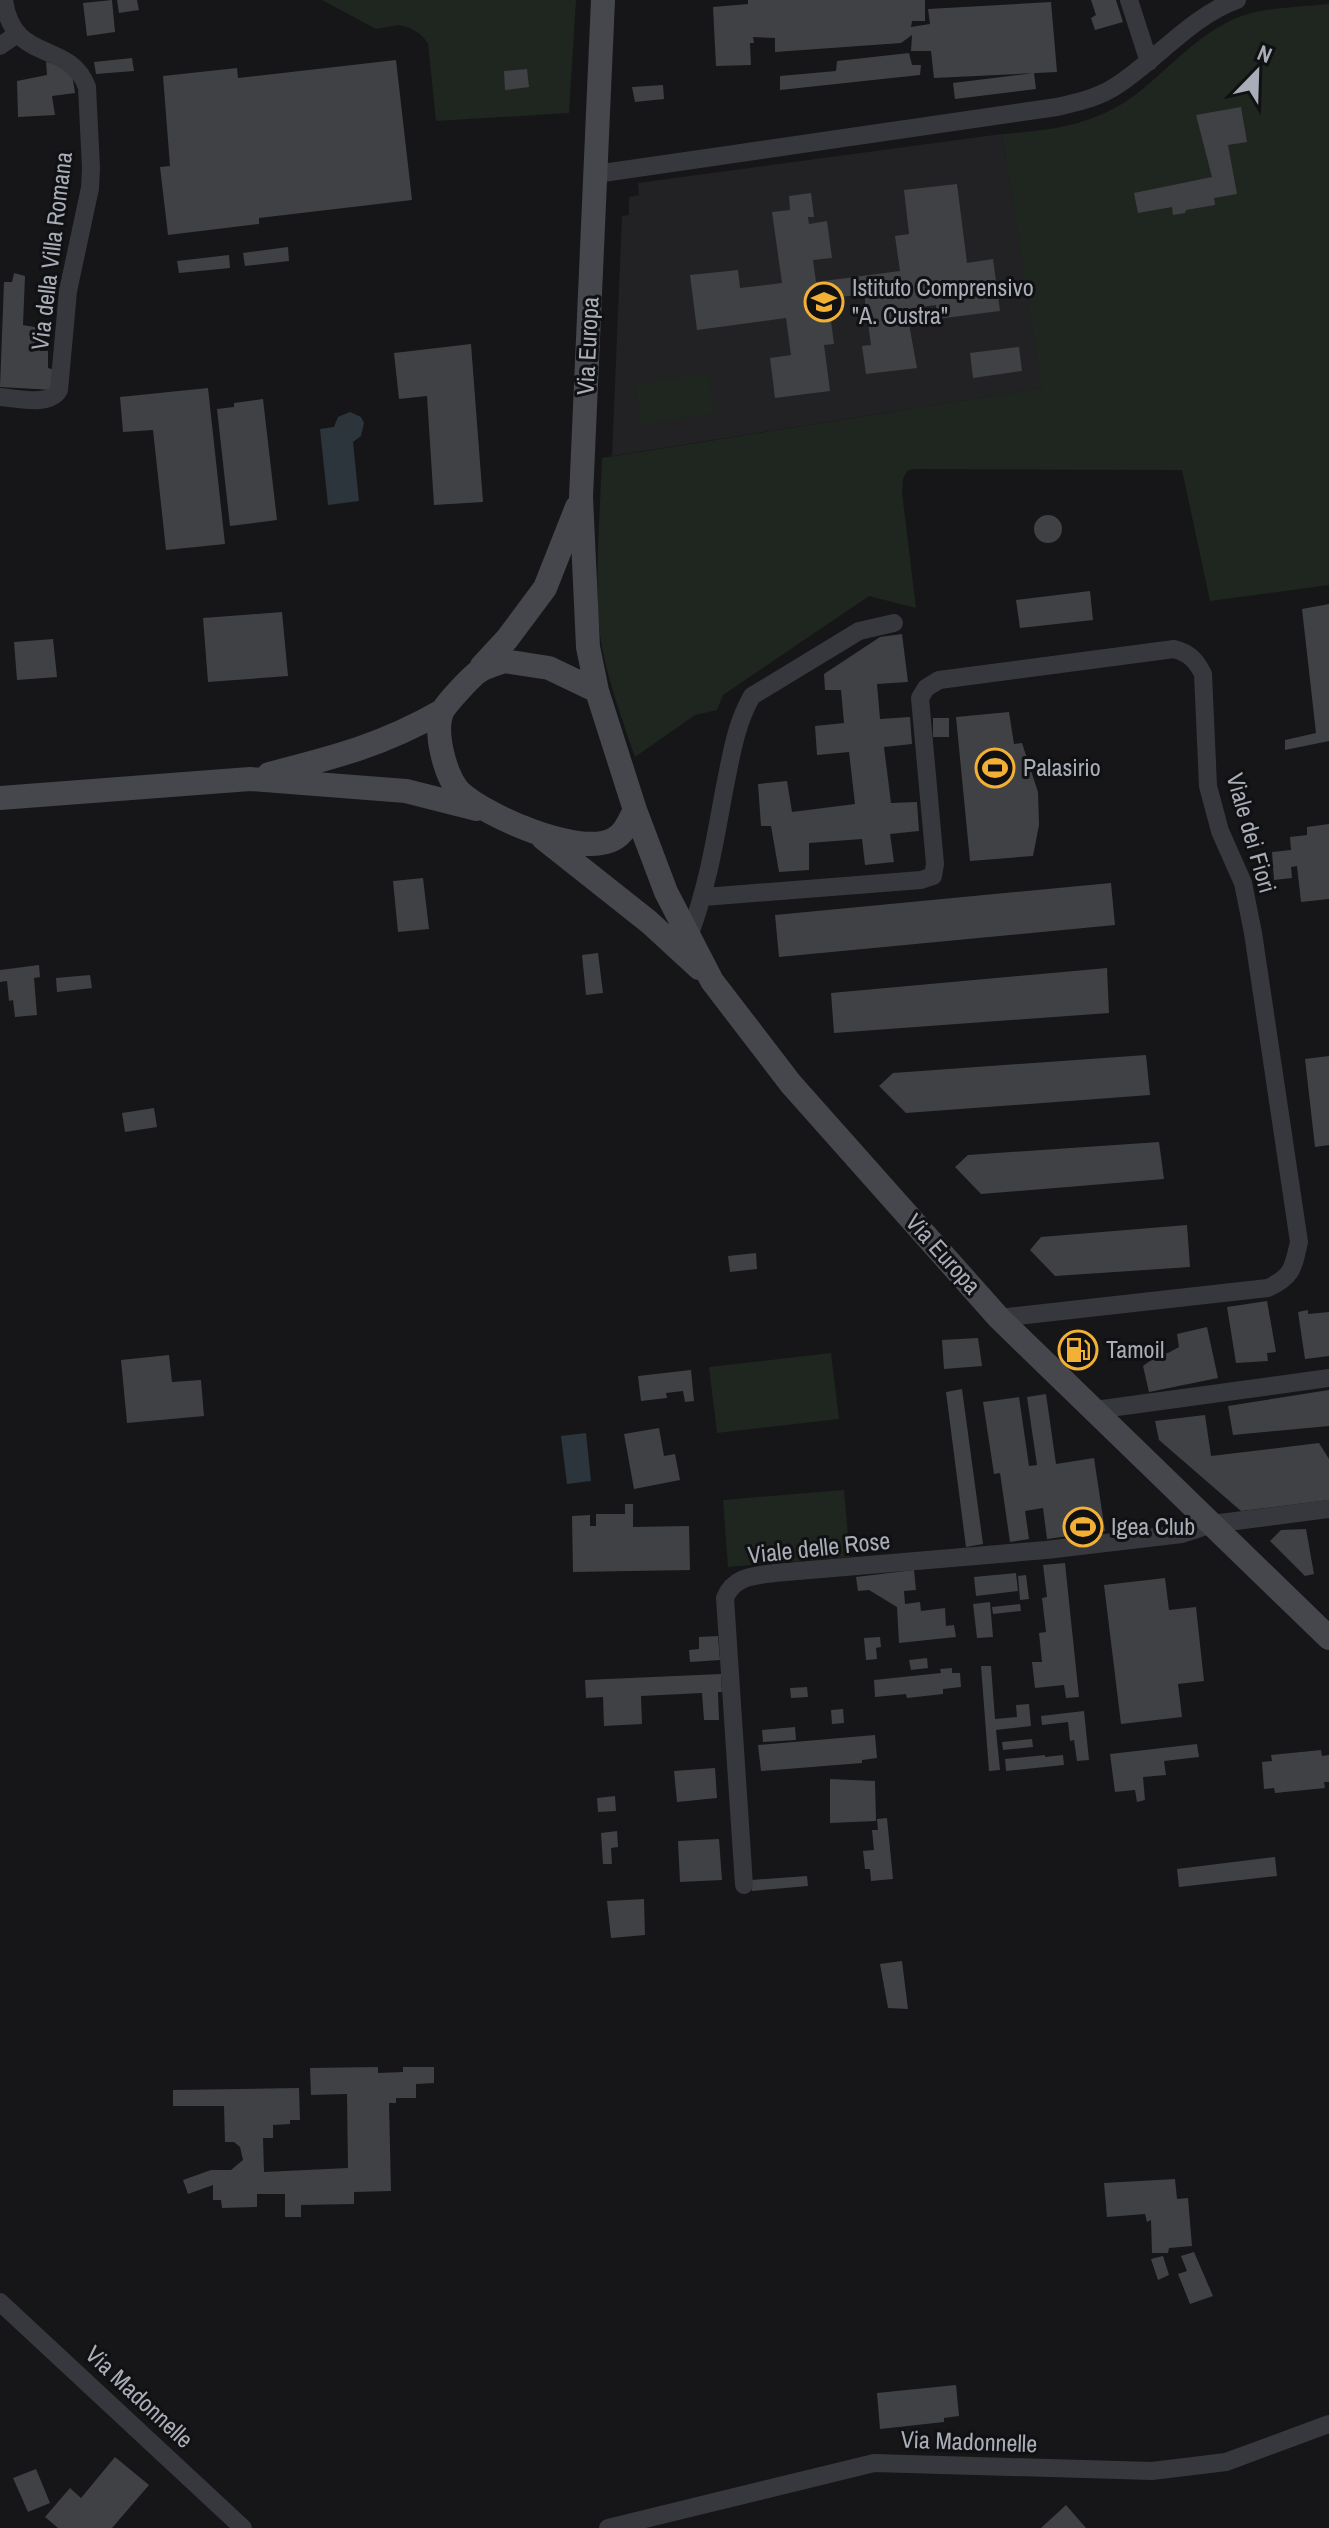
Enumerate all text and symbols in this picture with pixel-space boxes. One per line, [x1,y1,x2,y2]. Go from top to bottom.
north arrow [1217,32,1297,112]
text: N [1253,37,1277,70]
street label: Via della Villa Romana [23,150,79,352]
place label: Istituto Comprensivo "A. Custra" [852,271,1034,331]
school or university icon: Istituto Comprensivo "A. Custra" [803,281,845,323]
street label: Via Europa [568,296,606,396]
sports icon: Palasirio [974,747,1016,789]
place label: Palasirio [1023,751,1101,783]
street label: Viale dei Fiori [1220,769,1284,896]
street label: Via Europa [899,1206,989,1301]
fuel station icon: Tamoil [1057,1329,1099,1371]
place label: Tamoil [1106,1333,1164,1365]
sports icon: Igea Club [1062,1506,1104,1548]
place label: Igea Club [1111,1510,1195,1542]
street label: Viale delle Rose [746,1524,892,1570]
street label: Via Madonnelle [79,2338,200,2454]
street label: Via Madonnelle [900,2423,1038,2459]

